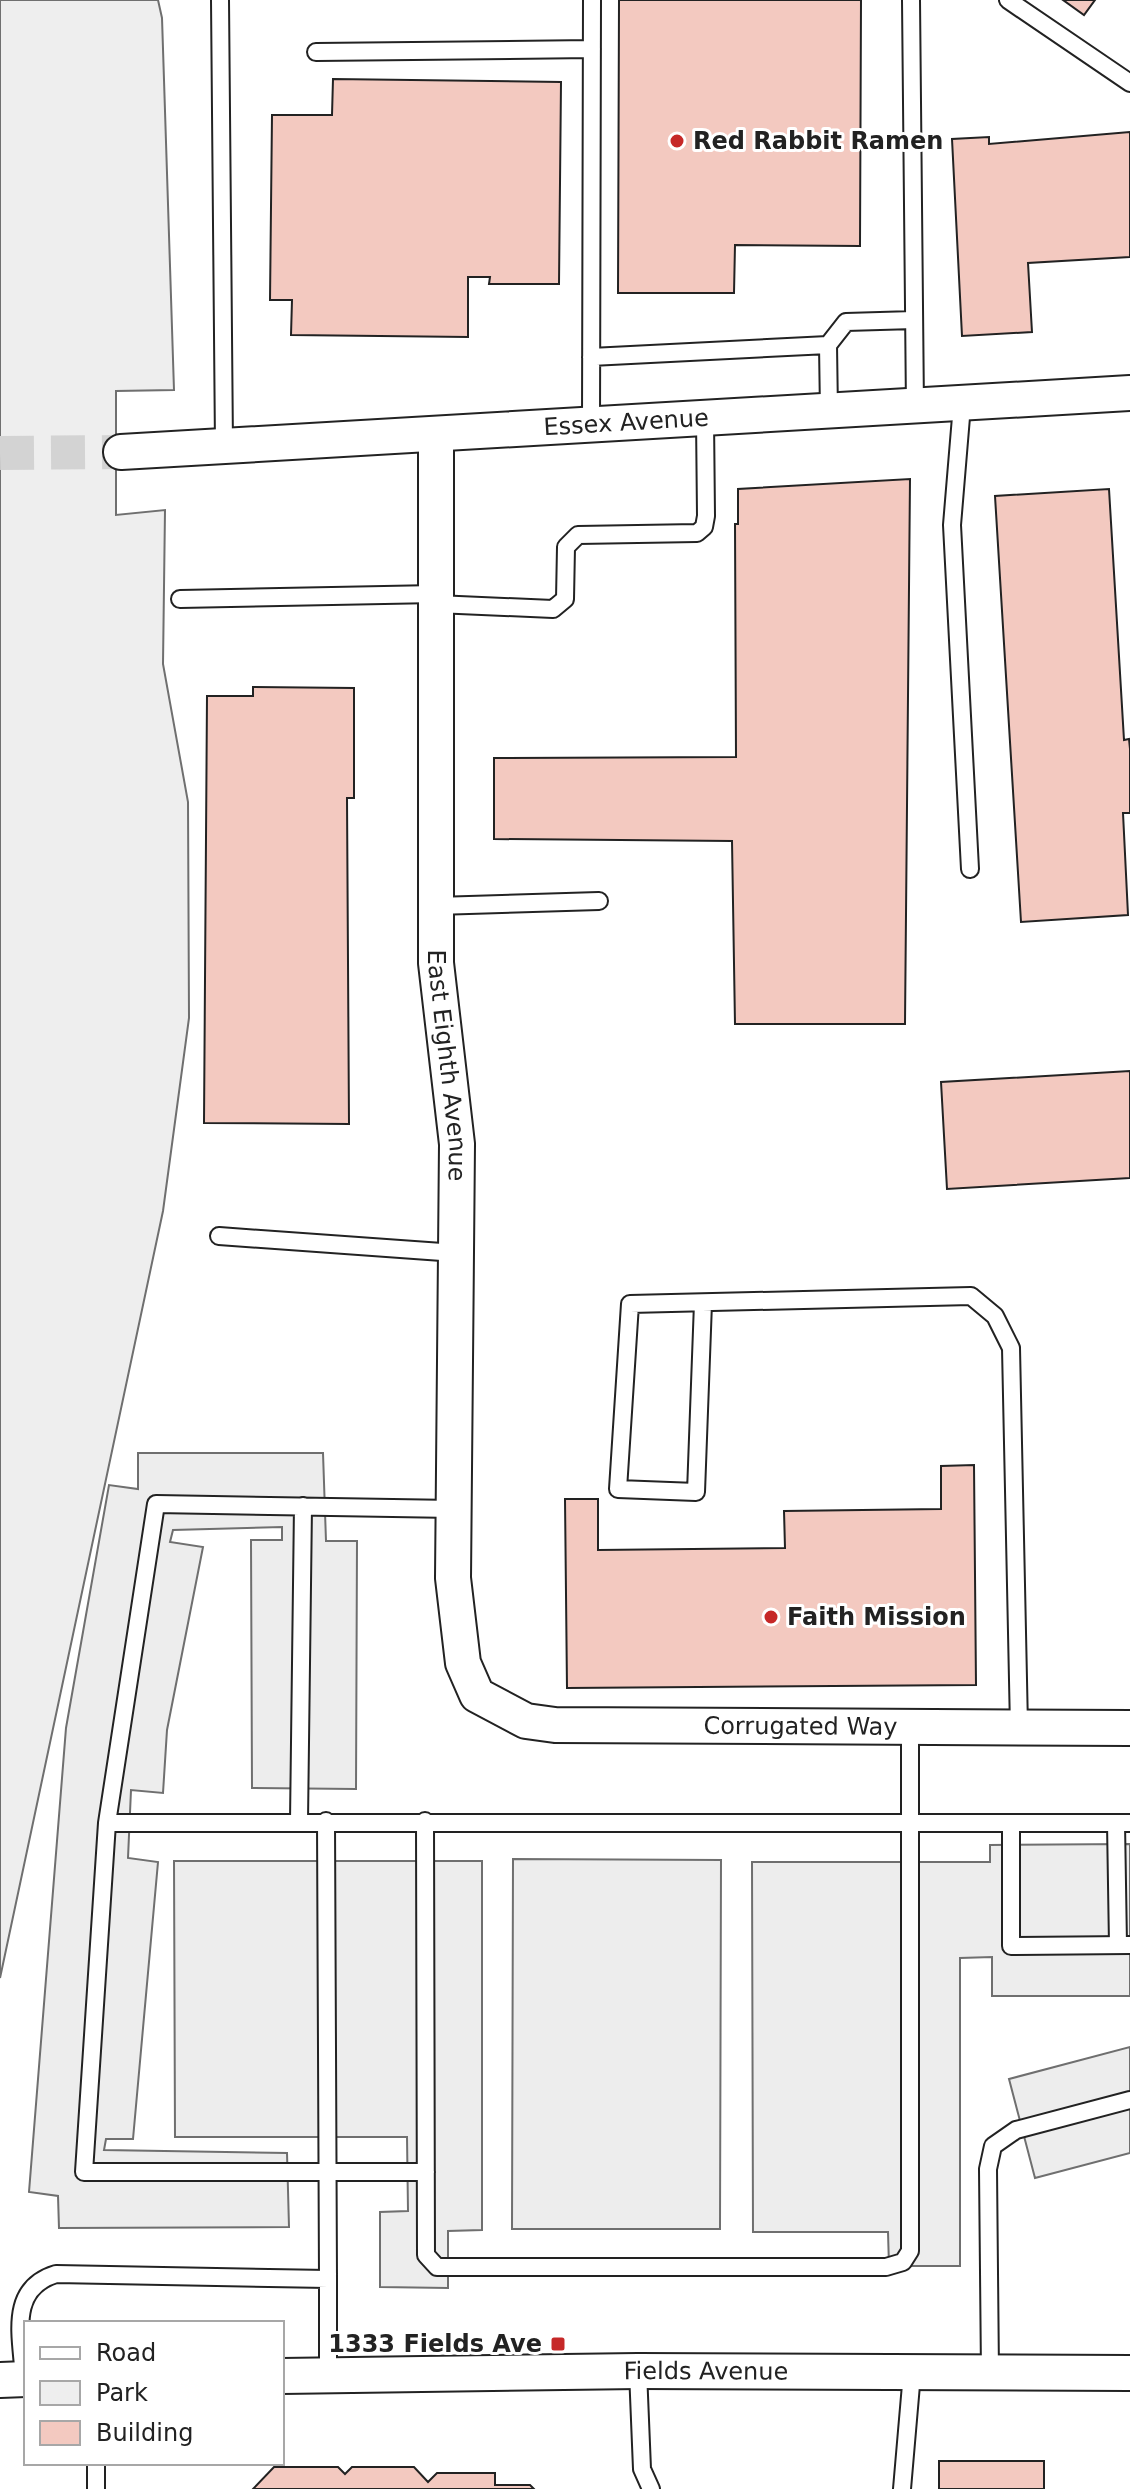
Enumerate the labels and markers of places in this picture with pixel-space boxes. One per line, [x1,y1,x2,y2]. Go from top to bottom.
place label: Red Rabbit Ramen [693,127,943,155]
marker: Red Rabbit Ramen [668,132,686,150]
place label: Faith Mission [787,1603,966,1631]
marker: Faith Mission [762,1608,780,1626]
place label: 1333 Fields Ave [328,2330,542,2358]
marker: 1333 Fields Ave [549,2335,567,2353]

